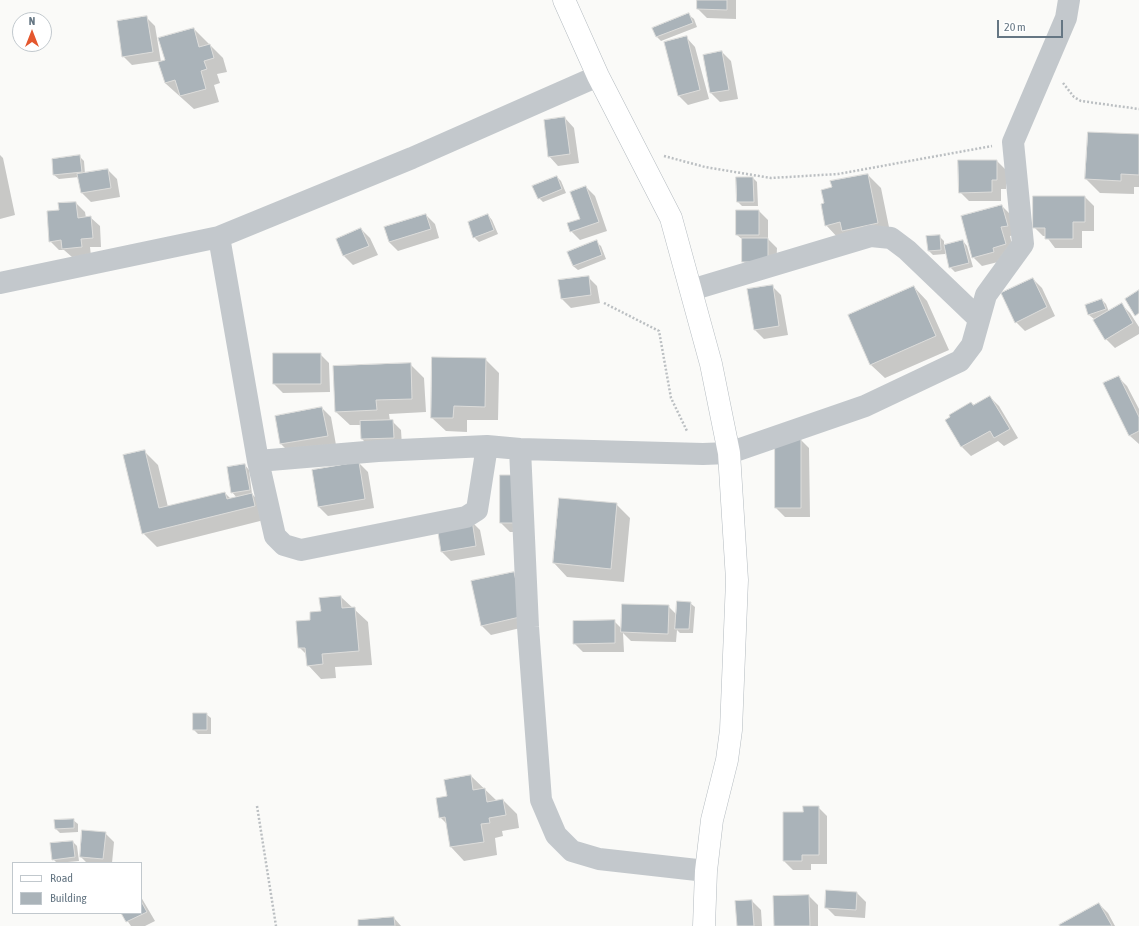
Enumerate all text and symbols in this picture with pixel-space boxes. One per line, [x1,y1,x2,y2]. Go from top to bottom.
north arrow [12,12,52,52]
scale bar [999,12,1065,38]
text: N [29,15,35,27]
text: 20 m [1004,20,1026,34]
legend [12,862,142,914]
text: Road [50,871,73,885]
text: Building [50,891,87,905]

